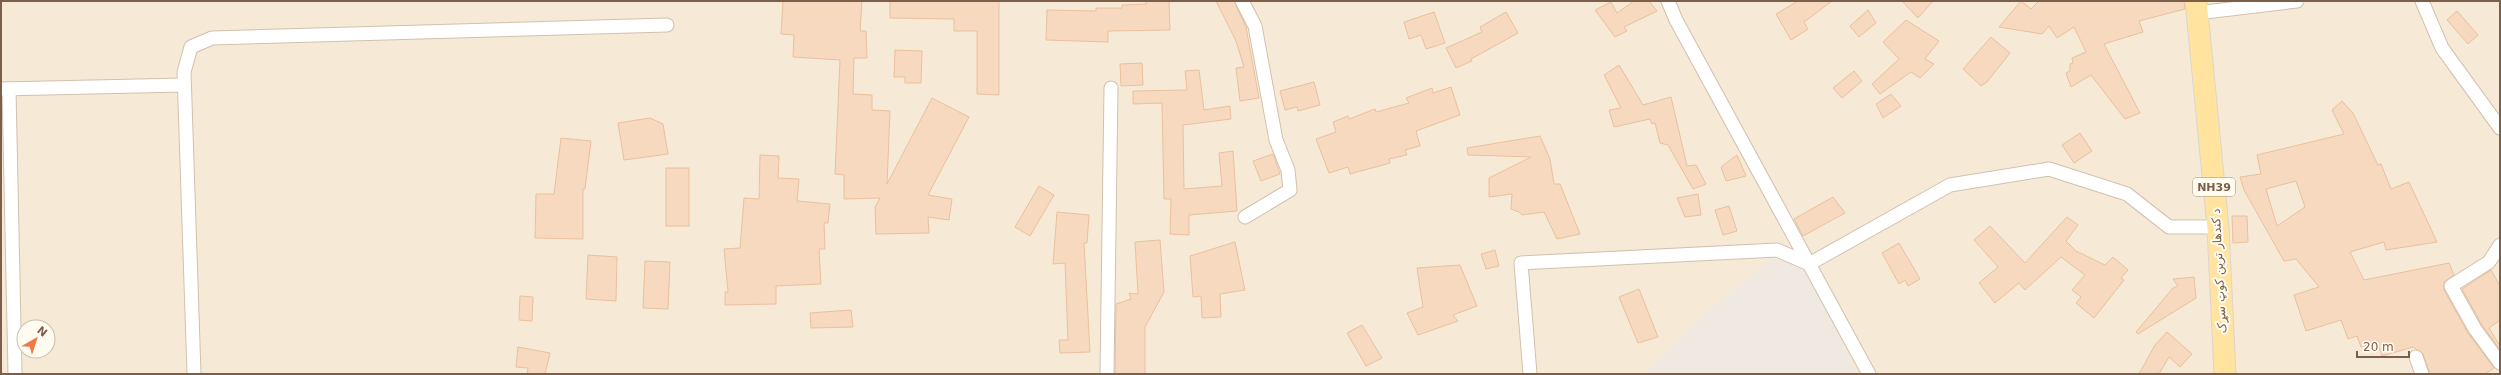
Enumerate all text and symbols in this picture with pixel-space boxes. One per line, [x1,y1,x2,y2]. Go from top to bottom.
road number: NH39 [2193,178,2235,196]
street label: د کندهار ترين کوټ سړک [2209,208,2230,334]
north arrow [16,319,56,359]
text: N [34,324,50,340]
scale bar [2357,333,2409,359]
text: 20 m [2363,340,2394,354]

